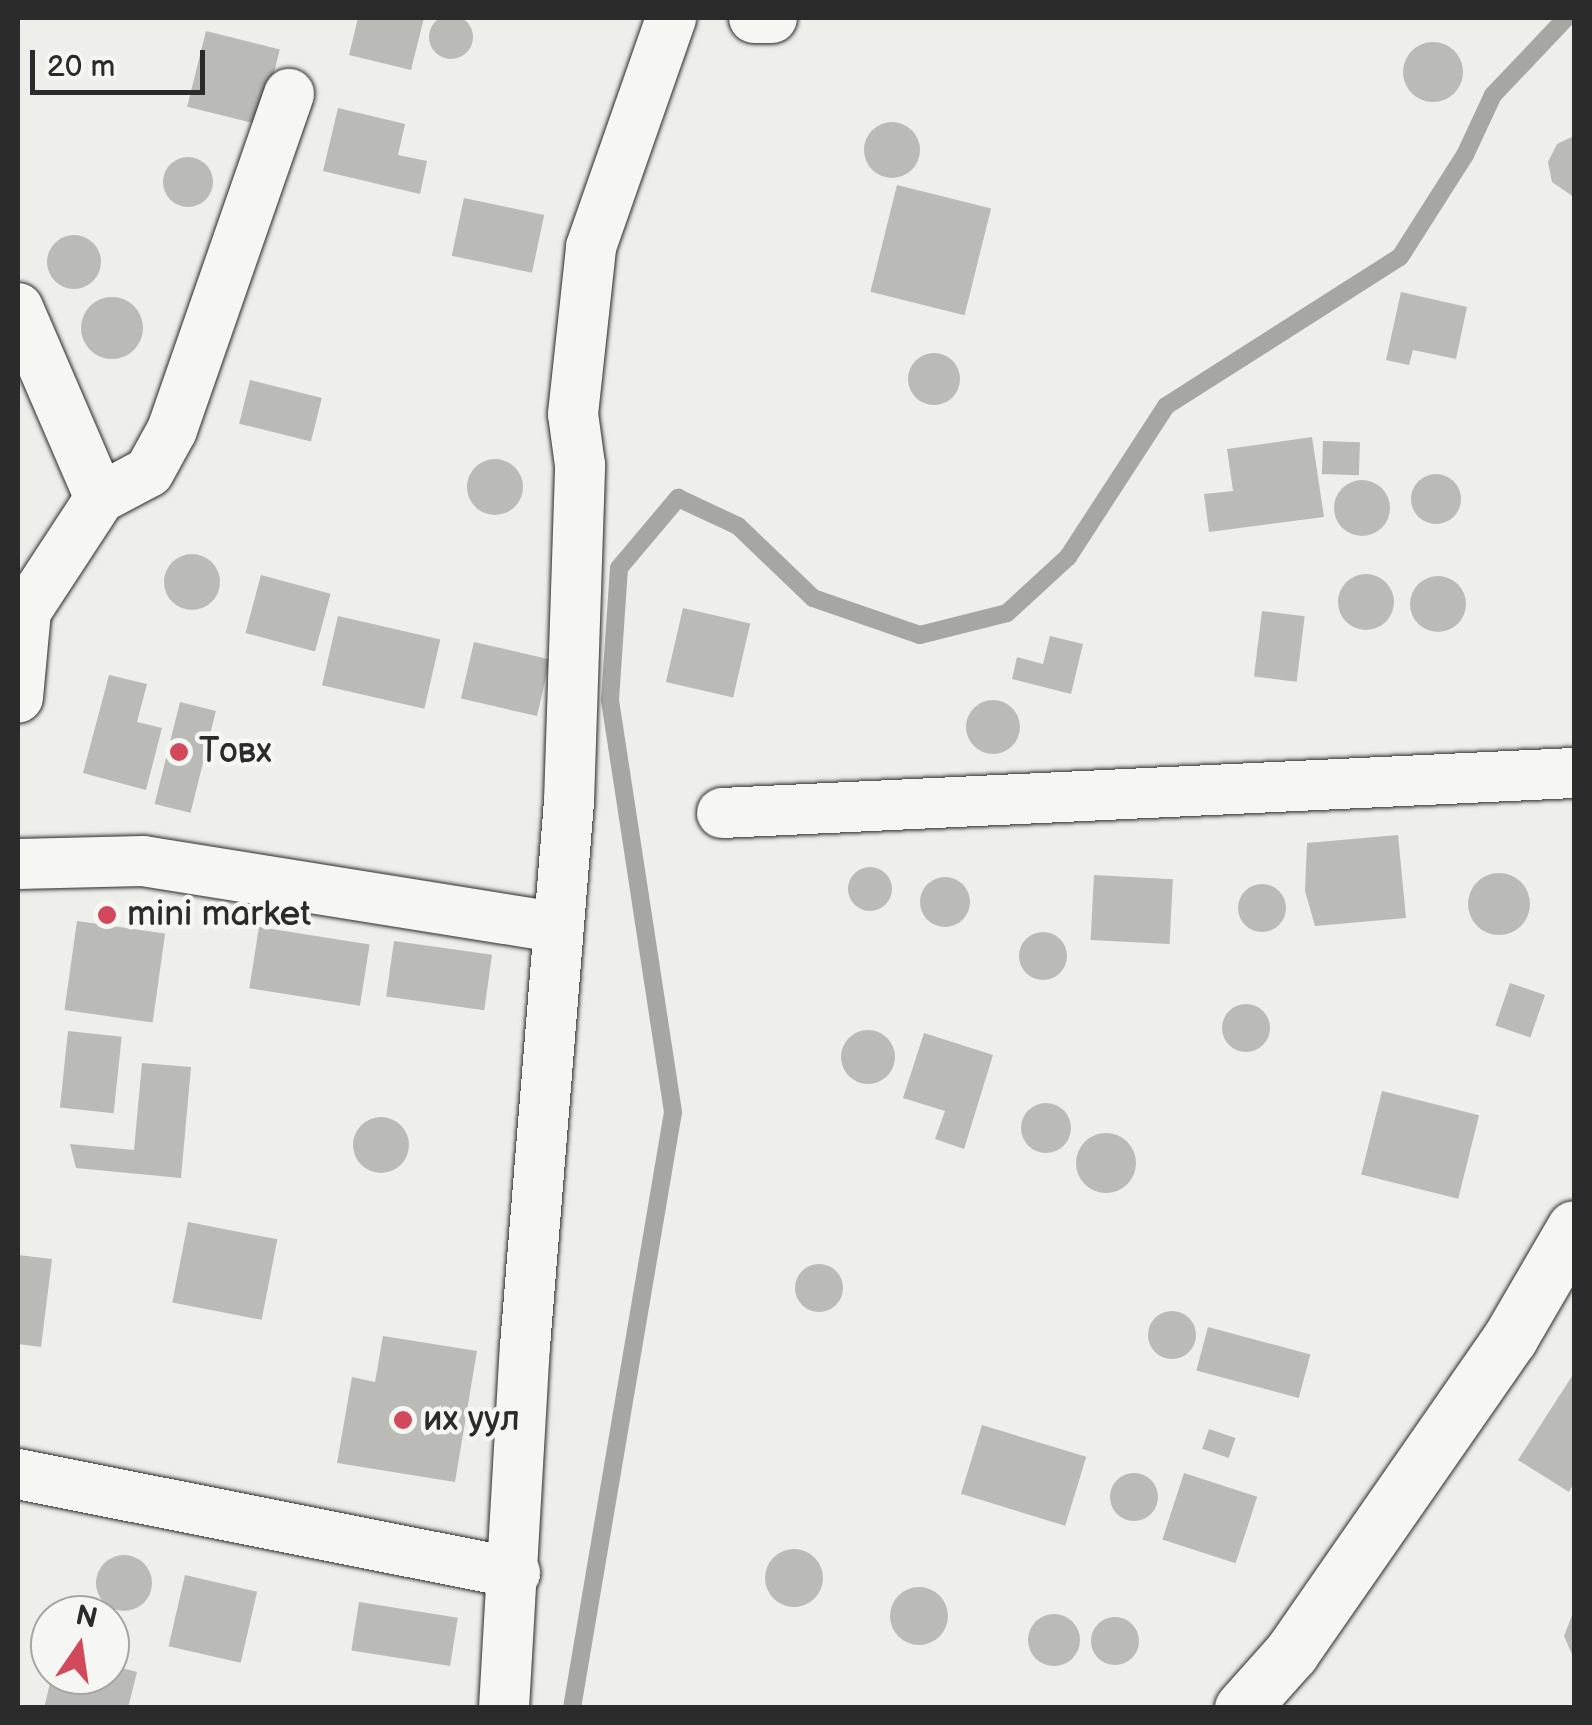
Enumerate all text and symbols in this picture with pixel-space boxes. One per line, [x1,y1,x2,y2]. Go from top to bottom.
scale bar [35,30,210,92]
text: 20 m [47,49,115,85]
place label: Товх [199,731,272,773]
marker: Товх [168,741,190,763]
place label: mini market [127,894,311,936]
marker: mini market [96,904,118,926]
place label: их уул [423,1399,520,1441]
marker: их уул [392,1409,414,1431]
north arrow [30,1595,130,1695]
text: N [72,1599,100,1636]

